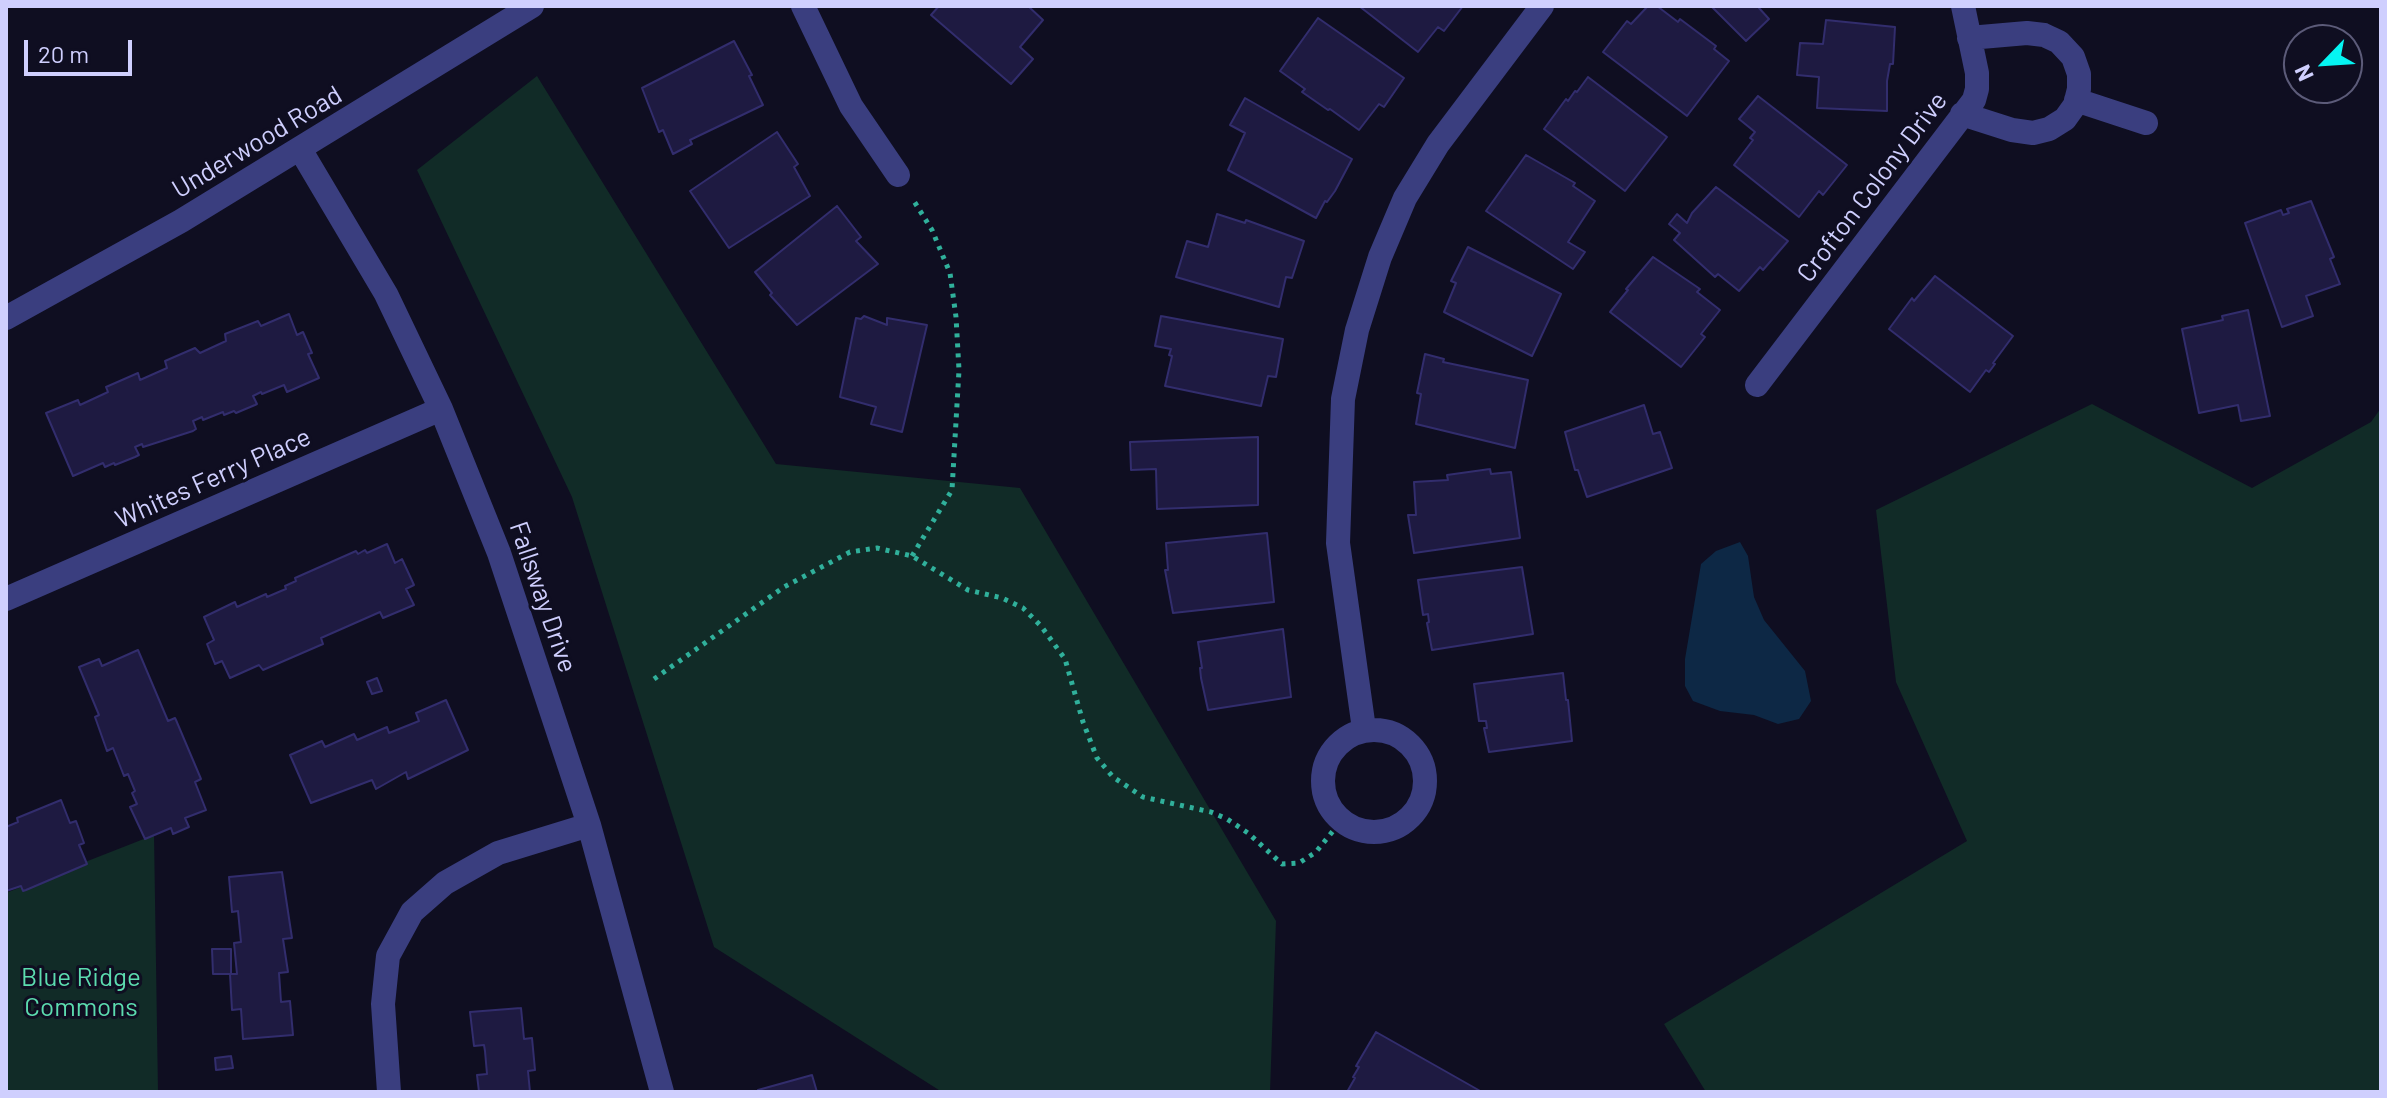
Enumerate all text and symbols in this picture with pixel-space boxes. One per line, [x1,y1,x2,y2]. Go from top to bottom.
scale bar [28,24,136,74]
north arrow [2283,24,2363,104]
text: 20 m [38,39,89,68]
text: N [2288,61,2318,85]
street label: Underwood Road [166,79,348,205]
street label: Crofton Colony Drive [1790,86,1954,288]
street label: Whites Ferry Place [111,421,315,535]
street label: Fallsway Drive [503,517,583,677]
park label: Blue Ridge Commons [21,961,141,1022]

